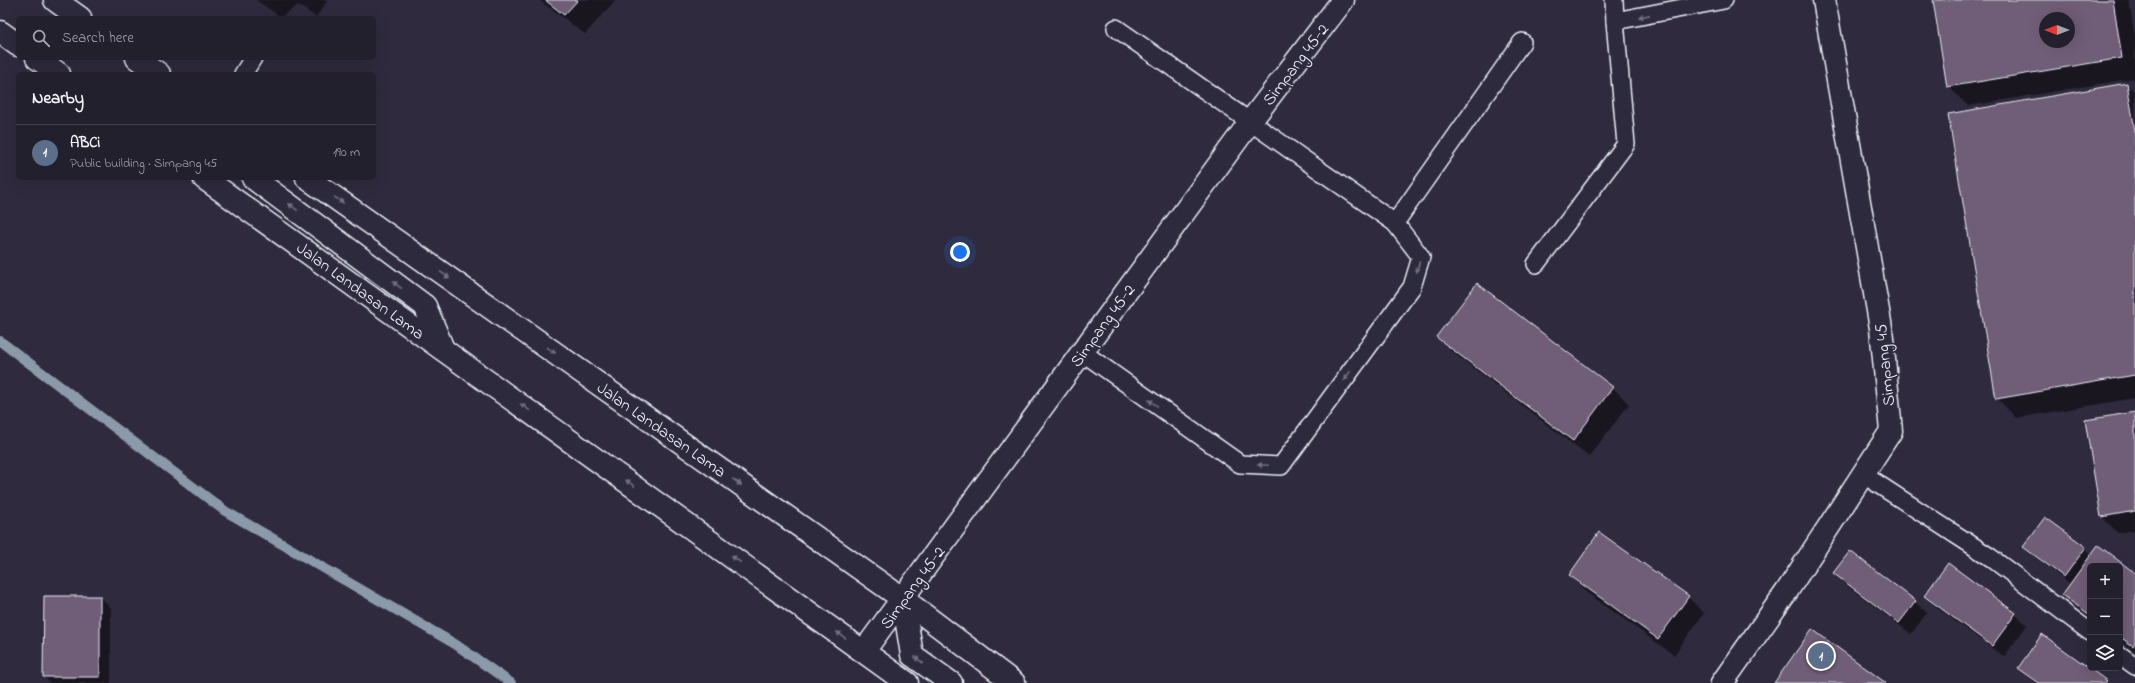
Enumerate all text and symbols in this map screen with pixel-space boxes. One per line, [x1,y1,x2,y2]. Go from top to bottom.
north arrow [2039,12,2075,48]
one-way arrow [1638,13,1651,19]
search box [16,16,376,60]
street label: Simpang 45-2 [1257,18,1337,113]
icon: search [30,27,52,49]
text: Search here [62,27,134,49]
text: Nearby [32,86,84,111]
text: ABCi [70,132,100,154]
text: 1 [43,143,47,162]
text: 190 m [333,143,360,162]
text: Public building · Simpang 45 [70,154,217,173]
one-way arrow [333,196,344,205]
one-way arrow [287,203,298,212]
street label: Jalan Landasan Lama [291,236,429,346]
your location [950,242,970,262]
one-way arrow [1415,262,1421,274]
one-way arrow [439,271,450,279]
street label: Simpang 45-2 [1064,279,1144,374]
one-way arrow [392,281,402,289]
street label: Simpang 45 [1869,322,1904,407]
one-way arrow [546,346,556,354]
one-way arrow [1343,370,1351,381]
street label: Jalan Landasan Lama [591,376,731,484]
one-way arrow [1148,399,1158,407]
one-way arrow [519,403,530,412]
one-way arrow [1257,462,1269,469]
one-way arrow [732,478,743,486]
one-way arrow [625,479,635,487]
street label: Simpang 45-2 [874,541,954,636]
one-way arrow [730,555,741,563]
map controls [2087,563,2123,671]
button: + [2087,563,2123,599]
button: − [2087,599,2123,635]
one-way arrow [836,631,847,639]
button: layers [2087,635,2123,671]
pin: 1 [1808,641,1834,671]
one-way arrow [914,656,924,664]

